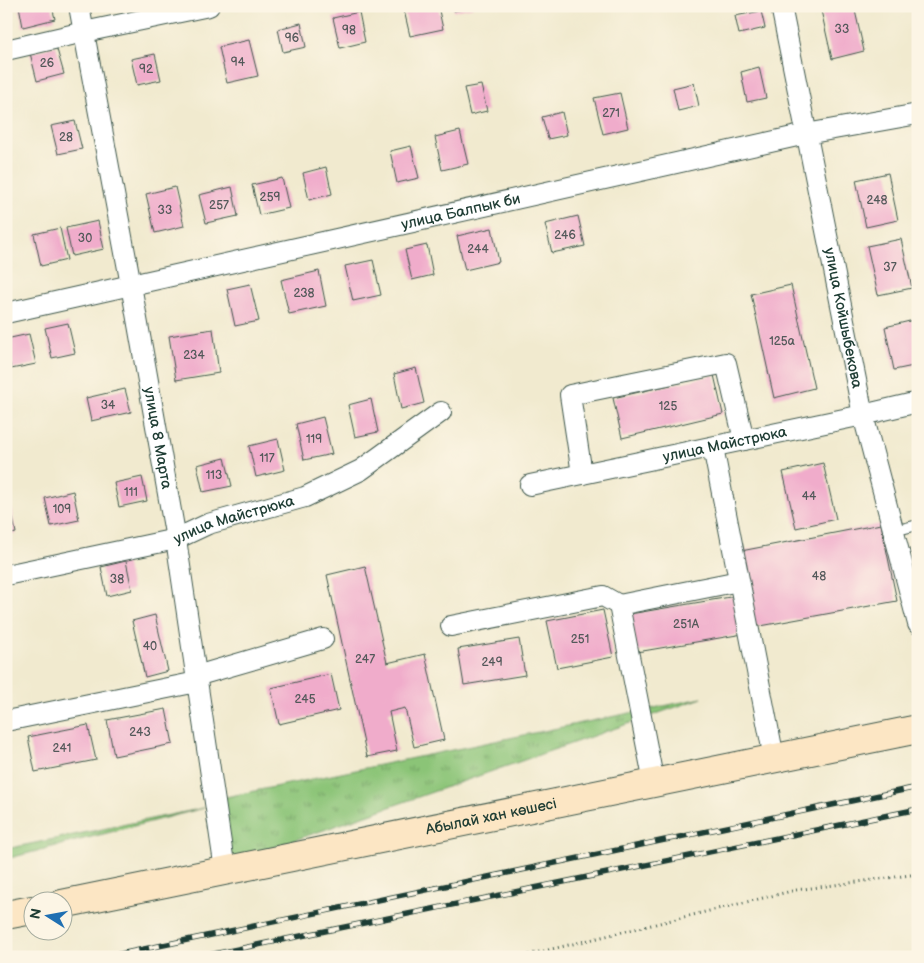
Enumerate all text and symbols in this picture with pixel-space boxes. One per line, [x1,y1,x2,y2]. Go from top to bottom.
house number: 33 [835,22,849,37]
house number: 98 [342,23,356,38]
house number: 96 [285,31,299,46]
house number: 94 [231,55,246,70]
house number: 26 [40,56,54,71]
house number: 92 [139,62,153,77]
house number: 271 [602,106,620,121]
house number: 28 [59,130,73,145]
street label: улица Балпык би [399,189,522,234]
house number: 259 [260,190,281,205]
house number: 248 [866,193,888,208]
house number: 257 [209,198,229,213]
house number: 33 [158,203,172,218]
house number: 246 [554,228,576,243]
house number: 30 [78,231,92,246]
house number: 244 [467,242,489,257]
street label: улица Койшыбекова [820,246,867,390]
house number: 37 [883,260,897,275]
house number: 238 [293,286,315,301]
house number: 125а [769,334,795,349]
house number: 234 [183,348,205,363]
street label: улица 8 Марта [140,385,176,491]
house number: 34 [101,398,116,413]
house number: 125 [659,399,677,414]
street label: улица Майстрюка [661,422,789,466]
house number: 119 [306,432,322,447]
house number: 117 [259,451,275,466]
house number: 113 [206,468,222,483]
house number: 111 [124,485,138,500]
house number: 44 [802,489,817,504]
street label: улица Майстрюка [170,491,296,548]
house number: 109 [53,502,71,517]
house number: 48 [812,569,826,584]
house number: 38 [110,572,124,587]
house number: 251А [673,617,700,632]
house number: 251 [571,632,589,647]
house number: 40 [143,639,157,654]
house number: 247 [355,652,375,667]
house number: 249 [481,655,503,670]
house number: 245 [294,692,316,707]
house number: 243 [129,725,151,740]
house number: 241 [53,741,71,756]
street label: Абылай хан көшесі [423,794,558,839]
north arrow [22,890,72,940]
text: N [26,907,45,920]

